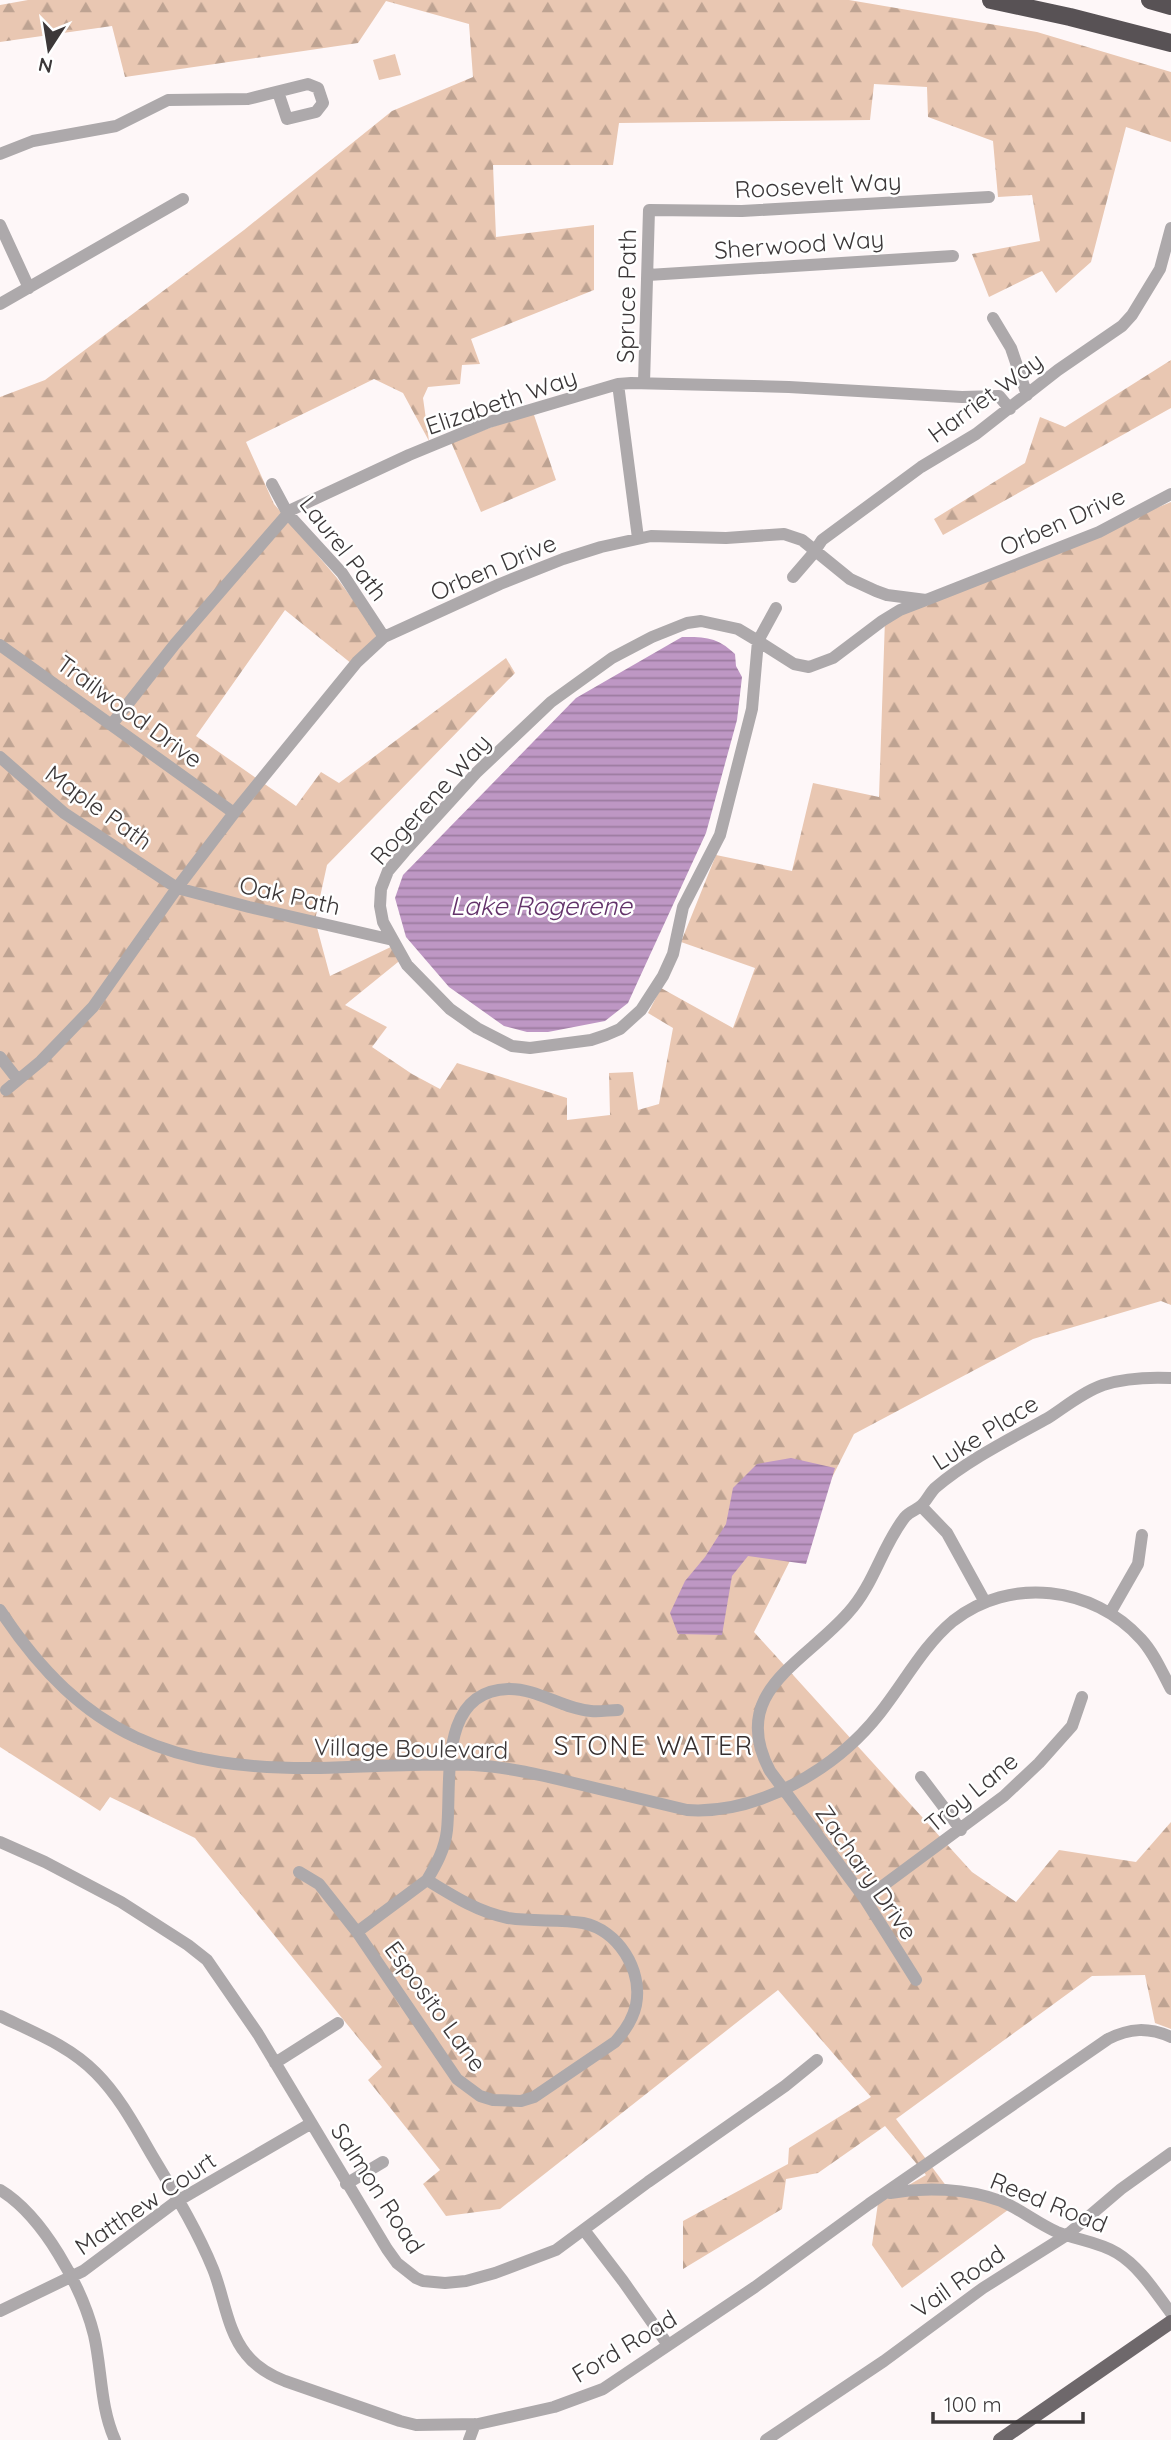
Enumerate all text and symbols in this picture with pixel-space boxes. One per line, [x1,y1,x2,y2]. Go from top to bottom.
north arrow [14,14,84,84]
text: N [36,52,55,79]
street label: Roosevelt Way [734,166,902,204]
street label: Sherwood Way [713,223,885,265]
street label: Spruce Path [610,229,642,363]
street label: Harriet Way [922,345,1048,449]
street label: Elizabeth Way [421,361,581,441]
street label: Orben Drive [995,480,1129,562]
street label: Laurel Path [294,489,394,607]
street label: Orben Drive [426,527,560,607]
street label: Trailwood Drive [51,648,209,774]
street label: Rogerene Way [363,727,497,871]
street label: Maple Path [40,758,158,856]
street label: Oak Path [237,869,343,921]
water label: Lake Rogerene [450,889,633,922]
street label: Luke Place [926,1388,1044,1476]
district label: STONE WATER [554,1729,754,1762]
street label: Village Boulevard [314,1731,508,1765]
street label: Troy Lane [918,1745,1024,1839]
street label: Zachary Drive [809,1799,925,1945]
street label: Esposito Lane [379,1935,493,2077]
street label: Salmon Road [325,2117,431,2259]
street label: Matthew Court [69,2145,221,2261]
street label: Reed Road [986,2165,1112,2239]
street label: Vail Road [906,2238,1010,2324]
street label: Ford Road [566,2303,682,2389]
scale bar [933,2380,1084,2424]
text: 100 m [944,2391,1002,2417]

